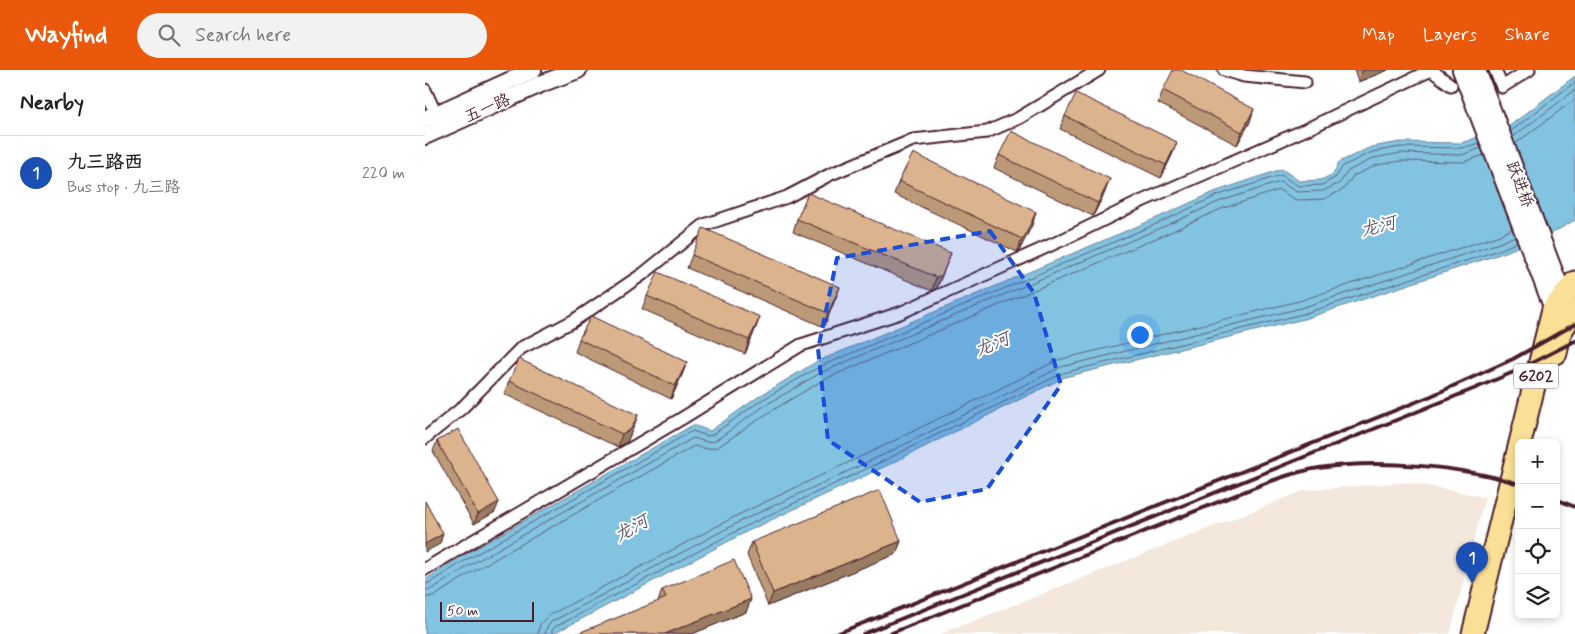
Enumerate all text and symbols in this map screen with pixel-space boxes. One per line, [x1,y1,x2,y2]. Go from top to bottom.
search box [137,13,487,58]
text: Wayfind [25,20,107,51]
icon: search [155,21,183,49]
text: Search here [195,23,291,48]
text: Map [1362,23,1395,47]
text: Layers [1423,23,1477,47]
text: Share [1505,23,1550,47]
text: Nearby [20,89,84,117]
street label: 五一路 [461,89,514,128]
text: 九三路西 [67,150,143,175]
street label: 跃进桥 [1501,158,1538,211]
text: 1 [32,163,40,184]
text: 220 m [362,163,405,184]
text: Bus stop · 九三路 [67,177,180,198]
water label: 龙河 [1358,210,1402,243]
your location [1127,322,1153,348]
water label: 龙河 [971,326,1016,363]
road number: G202 [1513,364,1559,388]
map controls [1515,439,1560,619]
button: + [1515,439,1560,484]
button: − [1515,484,1560,529]
water label: 龙河 [610,508,656,548]
button: locate [1515,529,1560,574]
pin: 1 [1456,542,1488,583]
button: layers [1515,574,1560,619]
scale bar [440,599,534,622]
text: 50 m [447,602,478,620]

